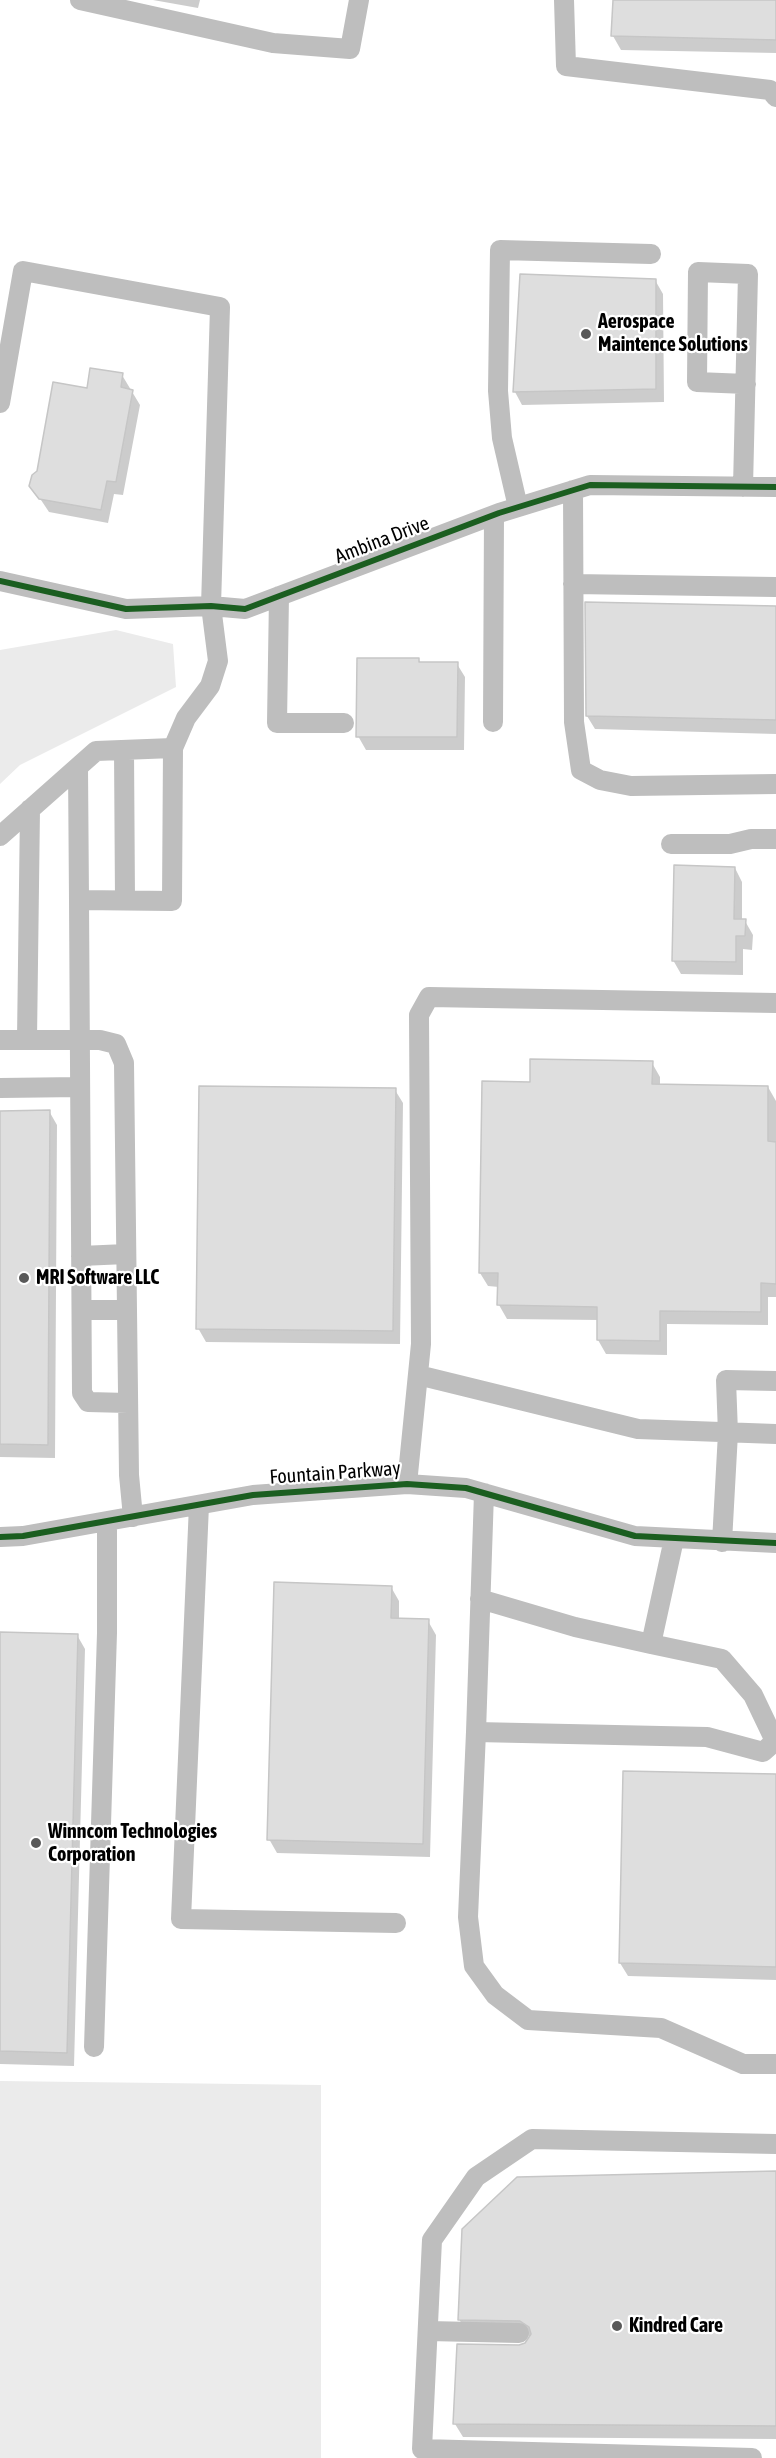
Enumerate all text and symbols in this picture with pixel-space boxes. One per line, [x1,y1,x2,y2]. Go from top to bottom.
place label: Aerospace Maintence Solutions [598,310,748,357]
marker: Aerospace Maintence Solutions [579,327,593,341]
street label: Ambina Drive [332,511,432,569]
place label: MRI Software LLC [36,1266,159,1290]
marker: MRI Software LLC [17,1271,31,1285]
street label: Fountain Parkway [269,1456,401,1490]
place label: Winncom Technologies Corporation [48,1820,217,1867]
marker: Winncom Technologies Corporation [29,1836,43,1850]
place label: Kindred Care [629,2314,723,2338]
marker: Kindred Care [610,2319,624,2333]

